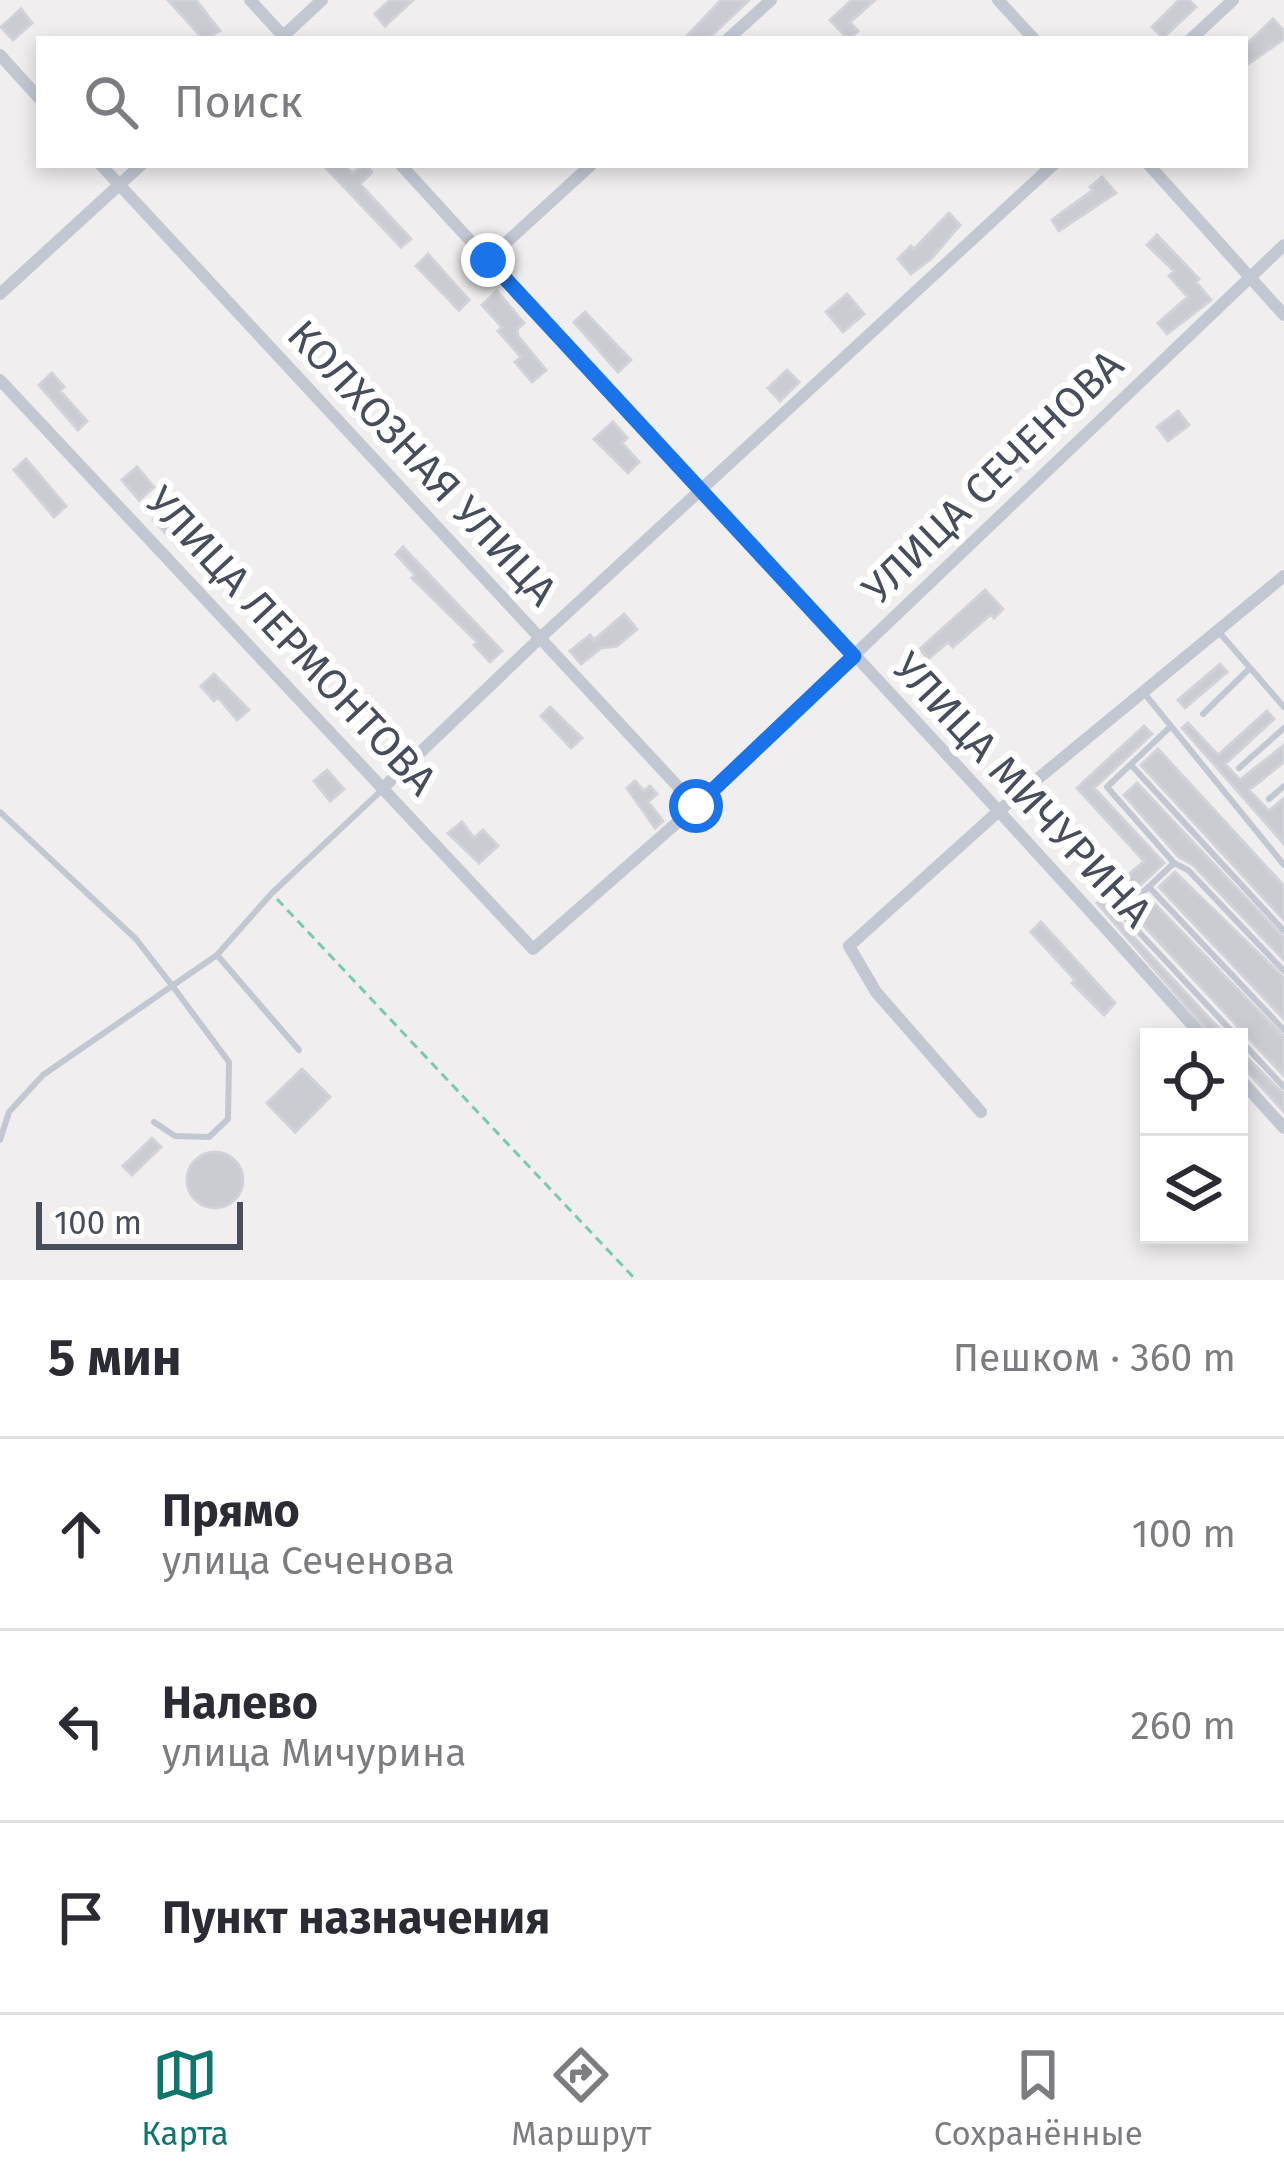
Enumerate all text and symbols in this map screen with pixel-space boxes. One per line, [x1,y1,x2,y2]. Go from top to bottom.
search box [36,36,1248,168]
icon: search [78,69,144,135]
text: Поиск [174,75,303,129]
route end [461,233,515,287]
street label: КОЛХОЗНАЯ УЛИЦА [277,310,567,616]
street label: УЛИЦА СЕЧЕНОВА [852,340,1134,614]
street label: УЛИЦА ЛЕРМОНТОВА [135,477,447,805]
street label: УЛИЦА МИЧУРИНА [882,643,1162,937]
route start [669,779,723,833]
map controls [1140,1028,1248,1244]
button: locate [1140,1028,1248,1136]
button: layers [1140,1136,1248,1244]
scale bar [36,1196,243,1249]
text: 100 m [54,1203,142,1243]
text: 5 мин [48,1327,182,1389]
text: Пешком · 360 m [953,1335,1236,1381]
text: Прямо [162,1484,300,1538]
icon: ahead [48,1501,114,1567]
text: 100 m [1132,1511,1236,1557]
text: улица Сеченова [162,1538,455,1584]
text: Налево [162,1676,318,1730]
icon: left [48,1693,114,1759]
text: 260 m [1130,1703,1236,1749]
text: улица Мичурина [162,1730,466,1776]
icon: arrive [48,1885,114,1951]
text: Пункт назначения [162,1891,550,1945]
tab: Карта [141,2042,229,2154]
tab: Маршрут [511,2042,651,2154]
tab: Сохранённые [934,2042,1143,2154]

